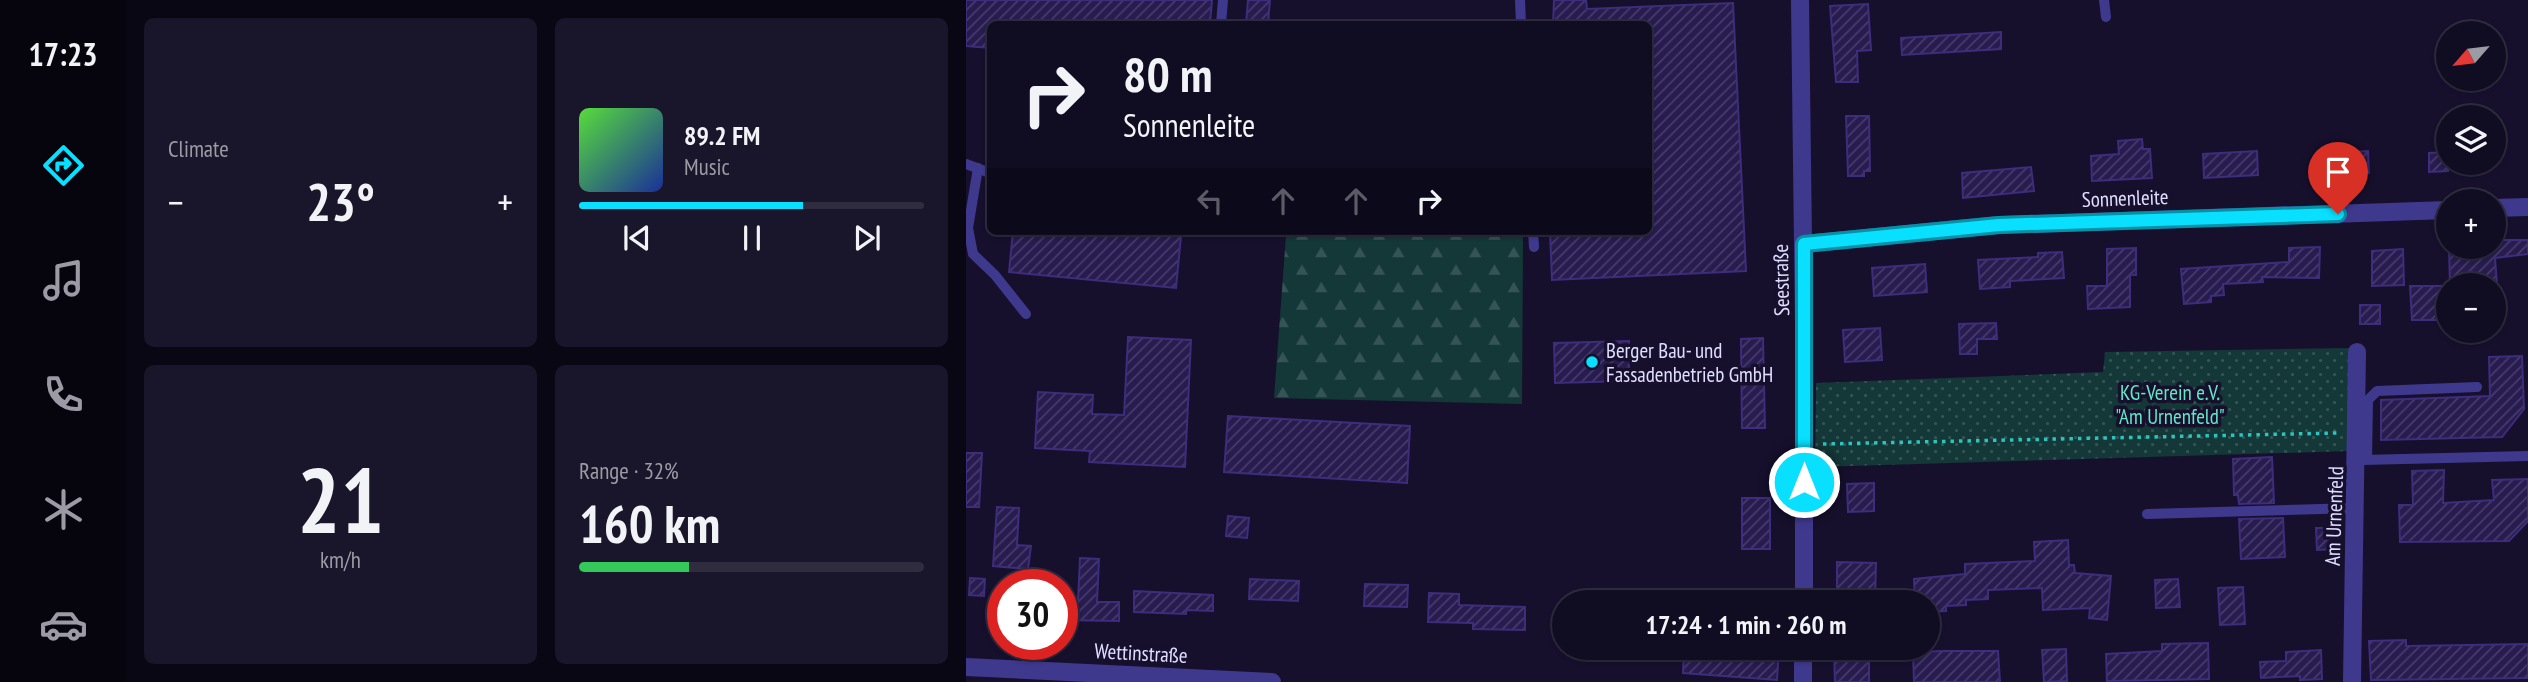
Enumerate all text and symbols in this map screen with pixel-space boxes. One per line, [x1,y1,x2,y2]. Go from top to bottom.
north arrow [2436,21,2506,91]
map controls [2436,21,2506,343]
text: 17:23 [28,33,98,75]
text: 80 m [1123,42,1212,106]
icon: right [1008,49,1099,140]
text: Sonnenleite [1123,104,1255,146]
button: layers [2436,105,2506,175]
text: 89.2 FM [684,119,760,152]
text: Climate [168,134,229,163]
icon: directions [39,141,88,190]
pin [2308,142,2368,214]
text: Music [684,152,730,181]
icon: arrive [2319,153,2357,191]
text: 23° [306,168,375,235]
text: − [168,177,184,226]
text: + [497,177,513,226]
icon: left [1191,182,1229,220]
icon: ahead [1264,182,1302,220]
icon: ahead [1337,182,1375,220]
icon: right [1410,182,1448,220]
street label: Sonnenleite [2081,183,2169,213]
button: + [2436,189,2506,259]
icon: previous [618,219,656,257]
icon: pause [733,219,771,257]
icon: next [848,219,886,257]
street label: Seestraße [1767,244,1795,316]
icon: music [39,256,88,305]
button: − [2436,273,2506,343]
place label: Berger Bau- und Fassadenbetrieb GmbH [1606,337,1773,388]
marker: Berger Bau- und Fassadenbetrieb GmbH [1584,354,1600,370]
icon: phone [39,370,88,419]
park label: KG-Verein e.V. "Am Urnenfeld" [2115,379,2225,430]
text: 21 [297,440,384,558]
position arrow [1767,445,1841,519]
text: Range · 32% [579,456,679,485]
street label: Am Urnenfeld [2319,466,2349,566]
icon: climate [39,485,88,534]
text: 160 km [579,490,720,557]
text: km/h [320,545,361,574]
speed limit sign: 30 [987,569,1078,660]
icon: car [39,600,88,649]
text: 17:24 · 1 min · 260 m [1646,608,1846,641]
street label: Wettinstraße [1094,637,1188,669]

